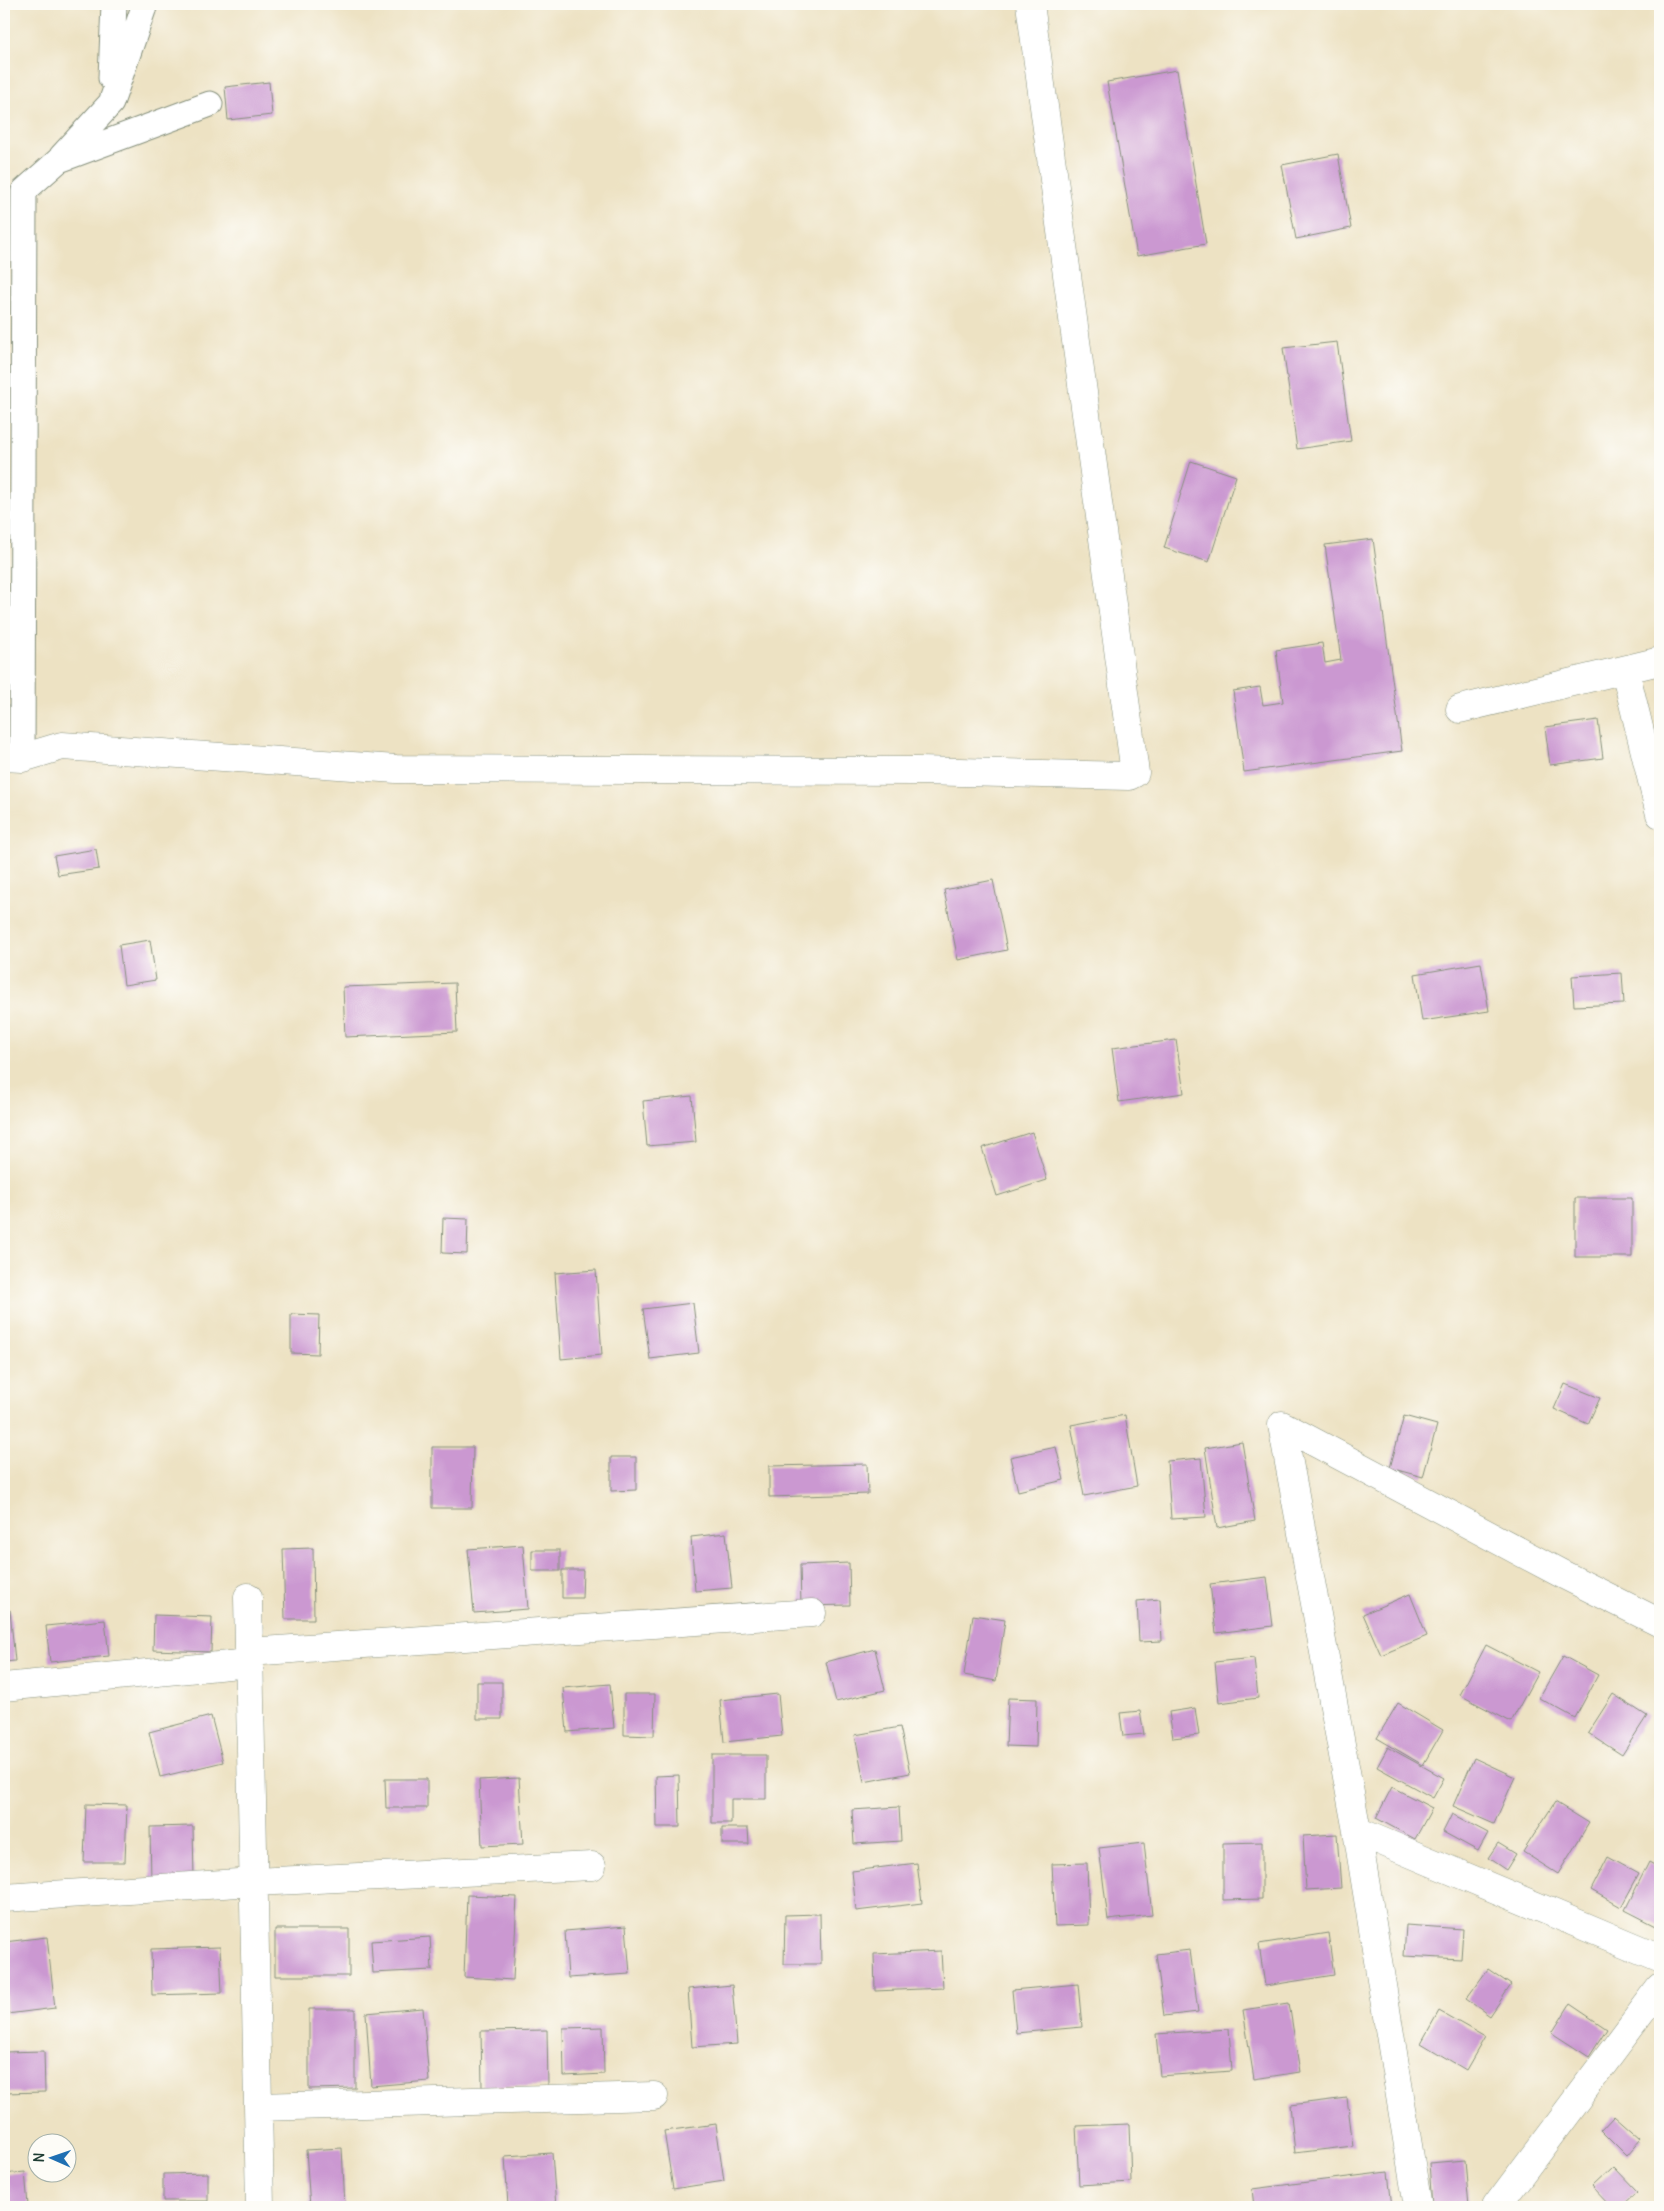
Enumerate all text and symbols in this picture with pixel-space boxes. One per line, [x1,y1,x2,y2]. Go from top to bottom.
north arrow [28,2134,78,2184]
text: N [30,2152,48,2163]

